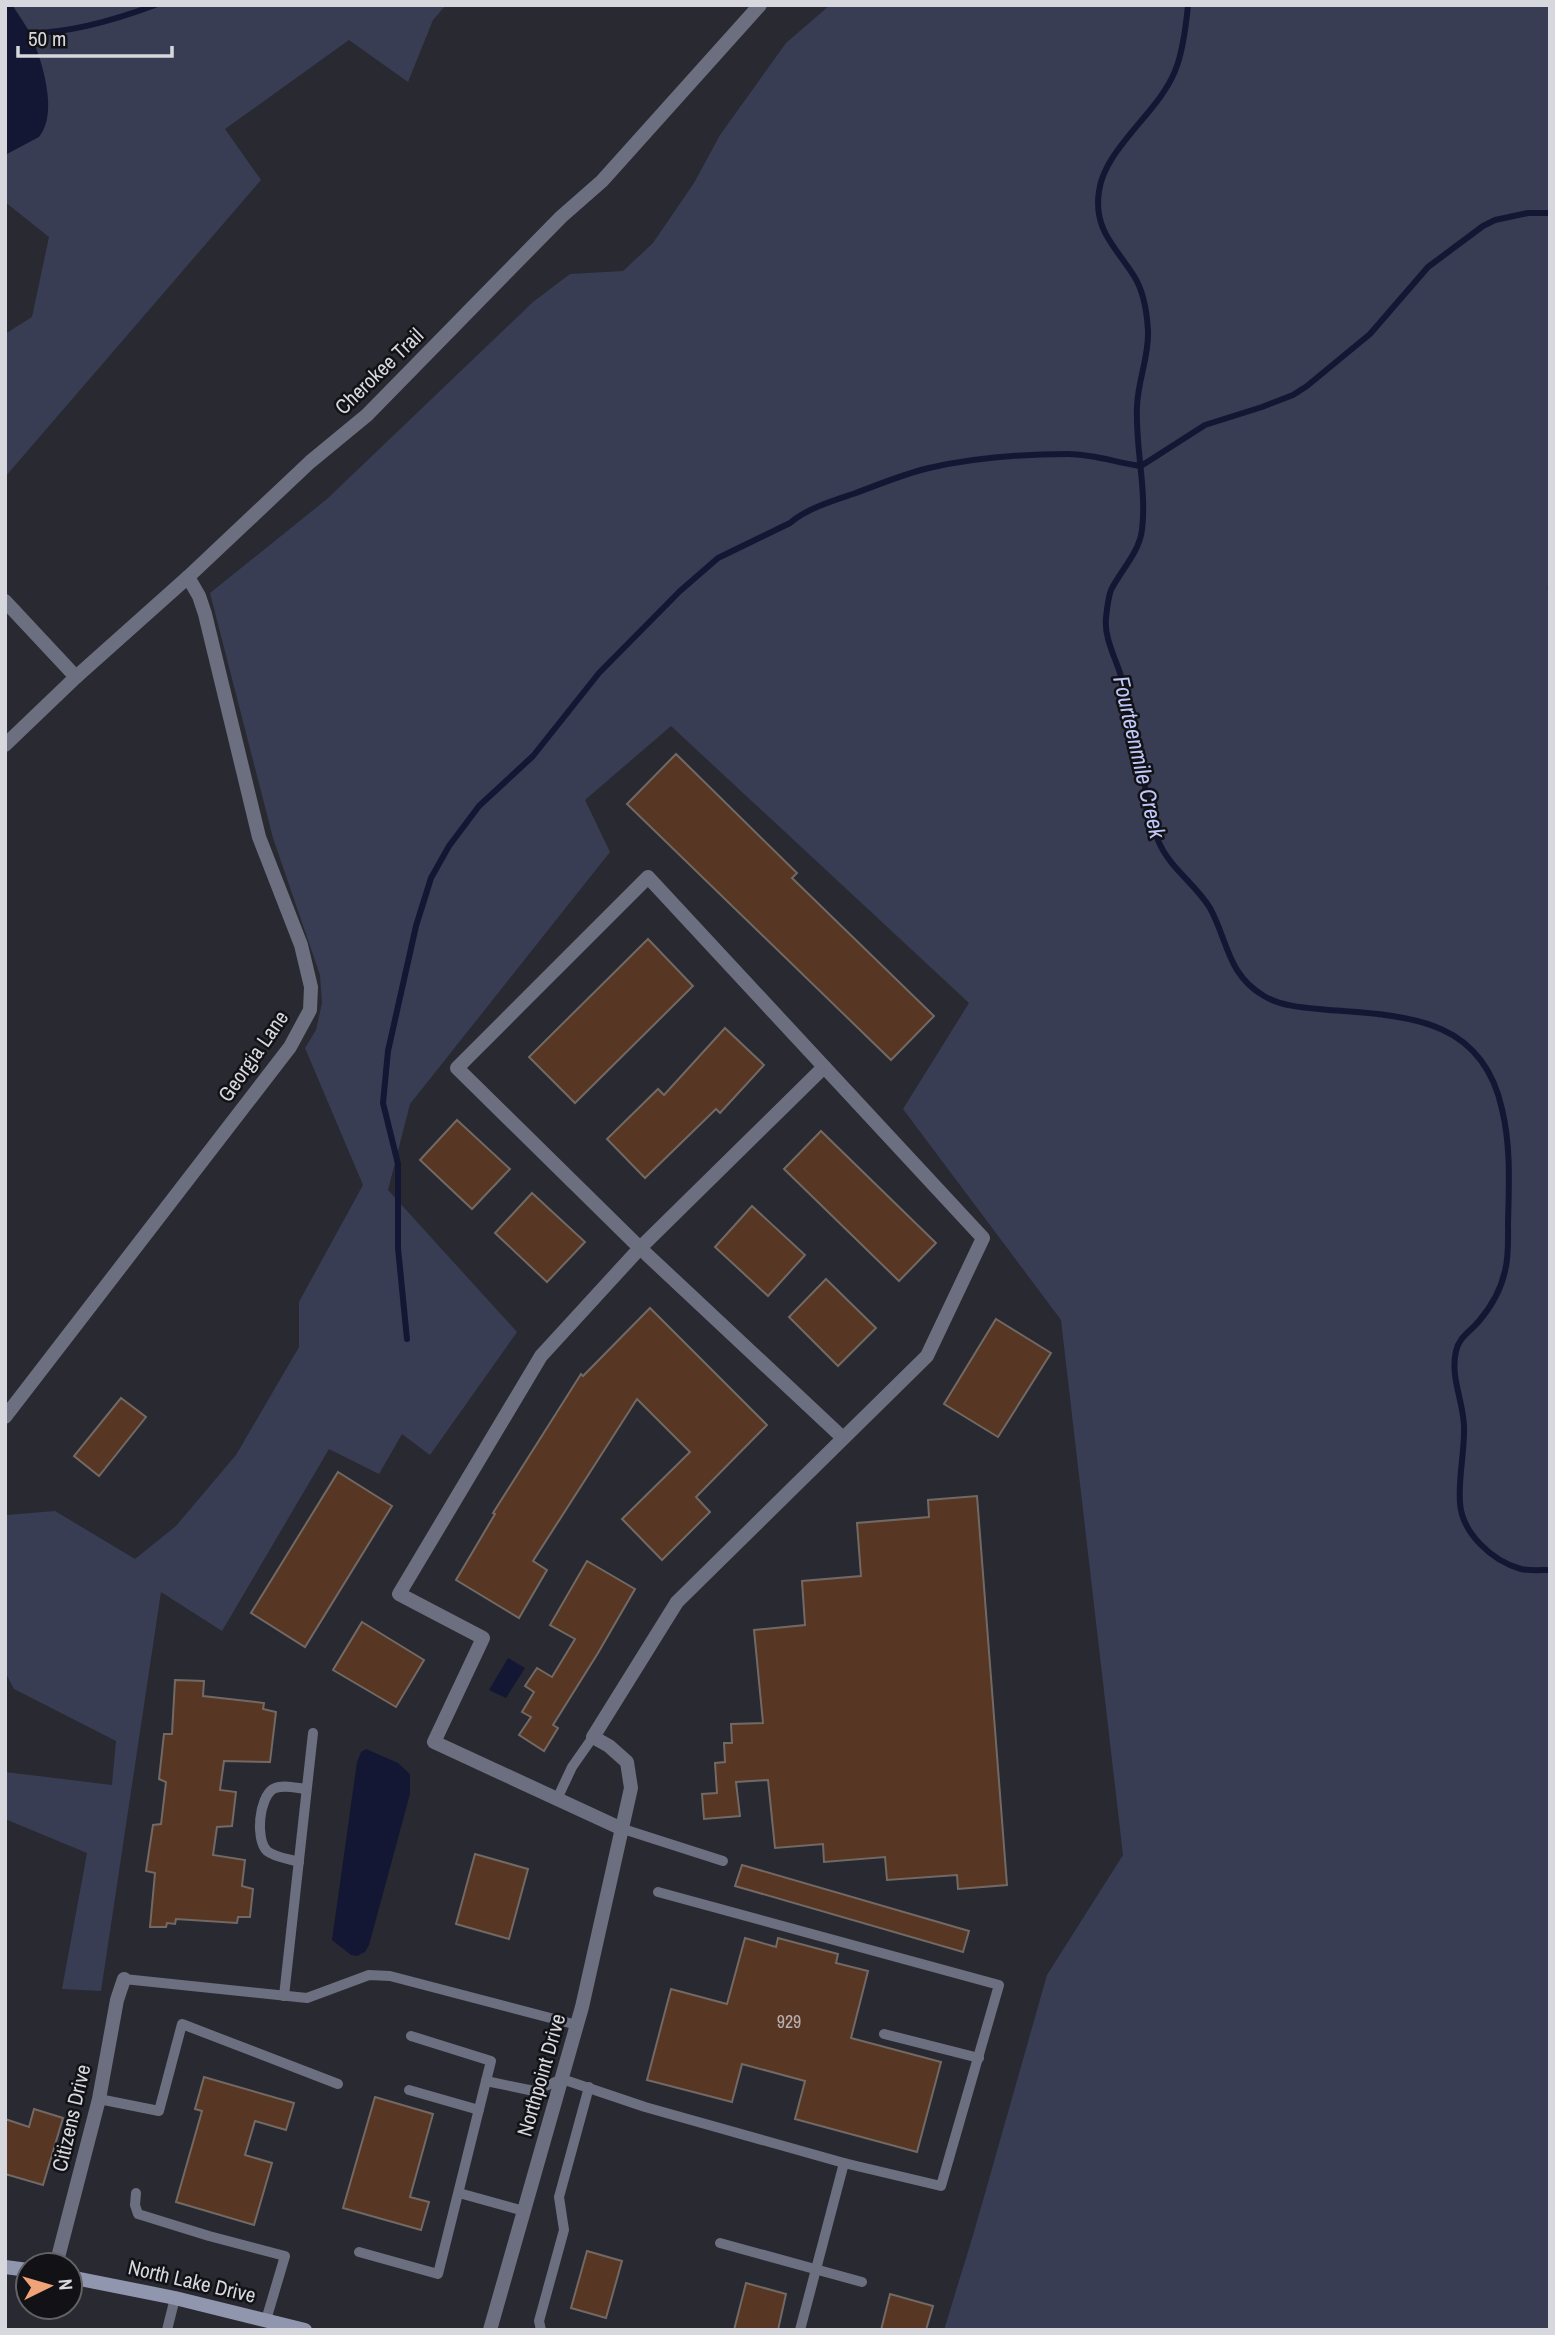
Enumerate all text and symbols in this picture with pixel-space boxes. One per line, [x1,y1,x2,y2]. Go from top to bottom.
scale bar [18,14,172,58]
text: 50 m [28,24,66,53]
street label: Cherokee Trail [328,321,430,421]
water label: Fourteenmile Creek [1106,673,1174,843]
street label: Georgia Lane [211,1005,295,1107]
house number: 929 [777,2009,801,2034]
street label: Northpoint Drive [510,2010,572,2140]
street label: Citizens Drive [45,2062,97,2174]
north arrow [14,2251,84,2321]
street label: North Lake Drive [125,2252,259,2310]
text: N [52,2278,79,2291]

